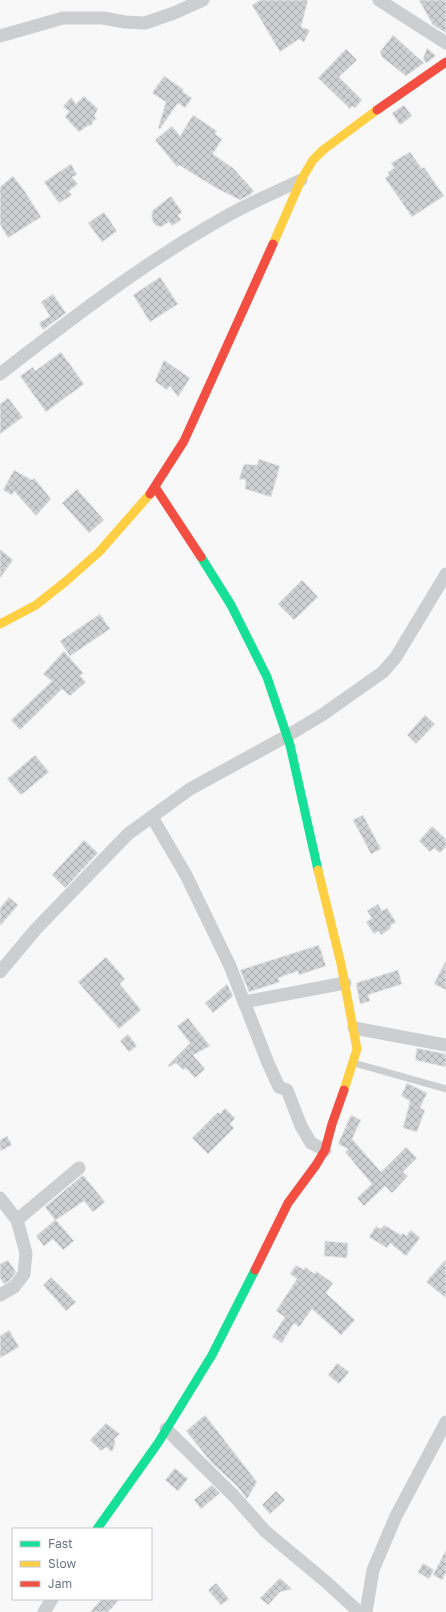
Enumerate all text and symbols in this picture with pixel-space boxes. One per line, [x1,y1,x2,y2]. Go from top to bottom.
legend [12,1528,152,1600]
text: Fast [48,1536,73,1551]
text: Slow [48,1556,76,1571]
text: Jam [48,1576,72,1591]

